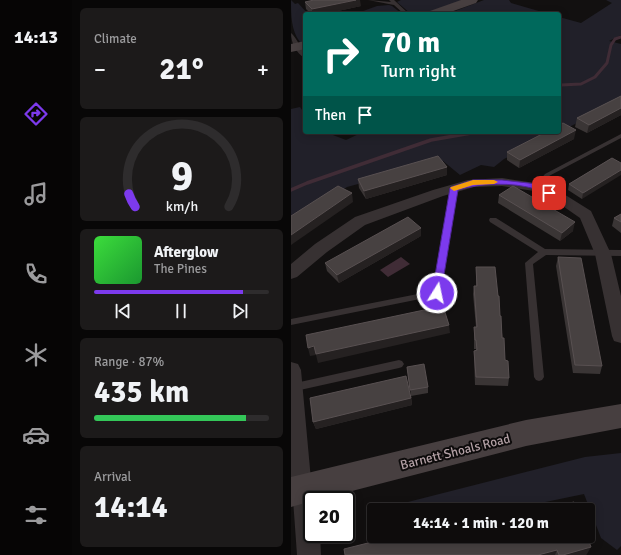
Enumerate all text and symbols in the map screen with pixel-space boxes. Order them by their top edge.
text: 14:13 [14,26,58,48]
text: 70 m [381,26,440,60]
icon: right [315,28,367,80]
text: Climate [94,31,137,47]
text: 21° [159,51,204,88]
text: − [94,56,106,83]
text: + [257,56,269,83]
text: Turn right [381,60,456,82]
icon: directions [22,100,50,128]
icon: arrive [354,104,376,126]
text: Then [315,106,346,124]
text: 9 [170,151,193,202]
pin [532,176,566,210]
icon: music [22,180,50,208]
icon: arrive [538,182,560,204]
text: km/h [165,197,198,214]
text: Afterglow [154,243,218,261]
icon: phone [22,260,50,288]
text: The Pines [154,261,207,277]
position arrow [416,272,458,314]
icon: previous [112,300,134,322]
icon: pause [170,300,192,322]
icon: next [229,300,251,322]
icon: climate [22,341,50,369]
text: Range · 87% [94,354,164,370]
text: 435 km [94,374,189,411]
icon: car [22,421,50,449]
street label: Barnett Shoals Road [399,431,512,473]
text: Arrival [94,469,131,485]
text: 14:14 [94,489,168,526]
speed limit sign: 20 [303,491,355,543]
icon: filters [22,501,50,529]
text: 14:14 · 1 min · 120 m [413,514,549,532]

